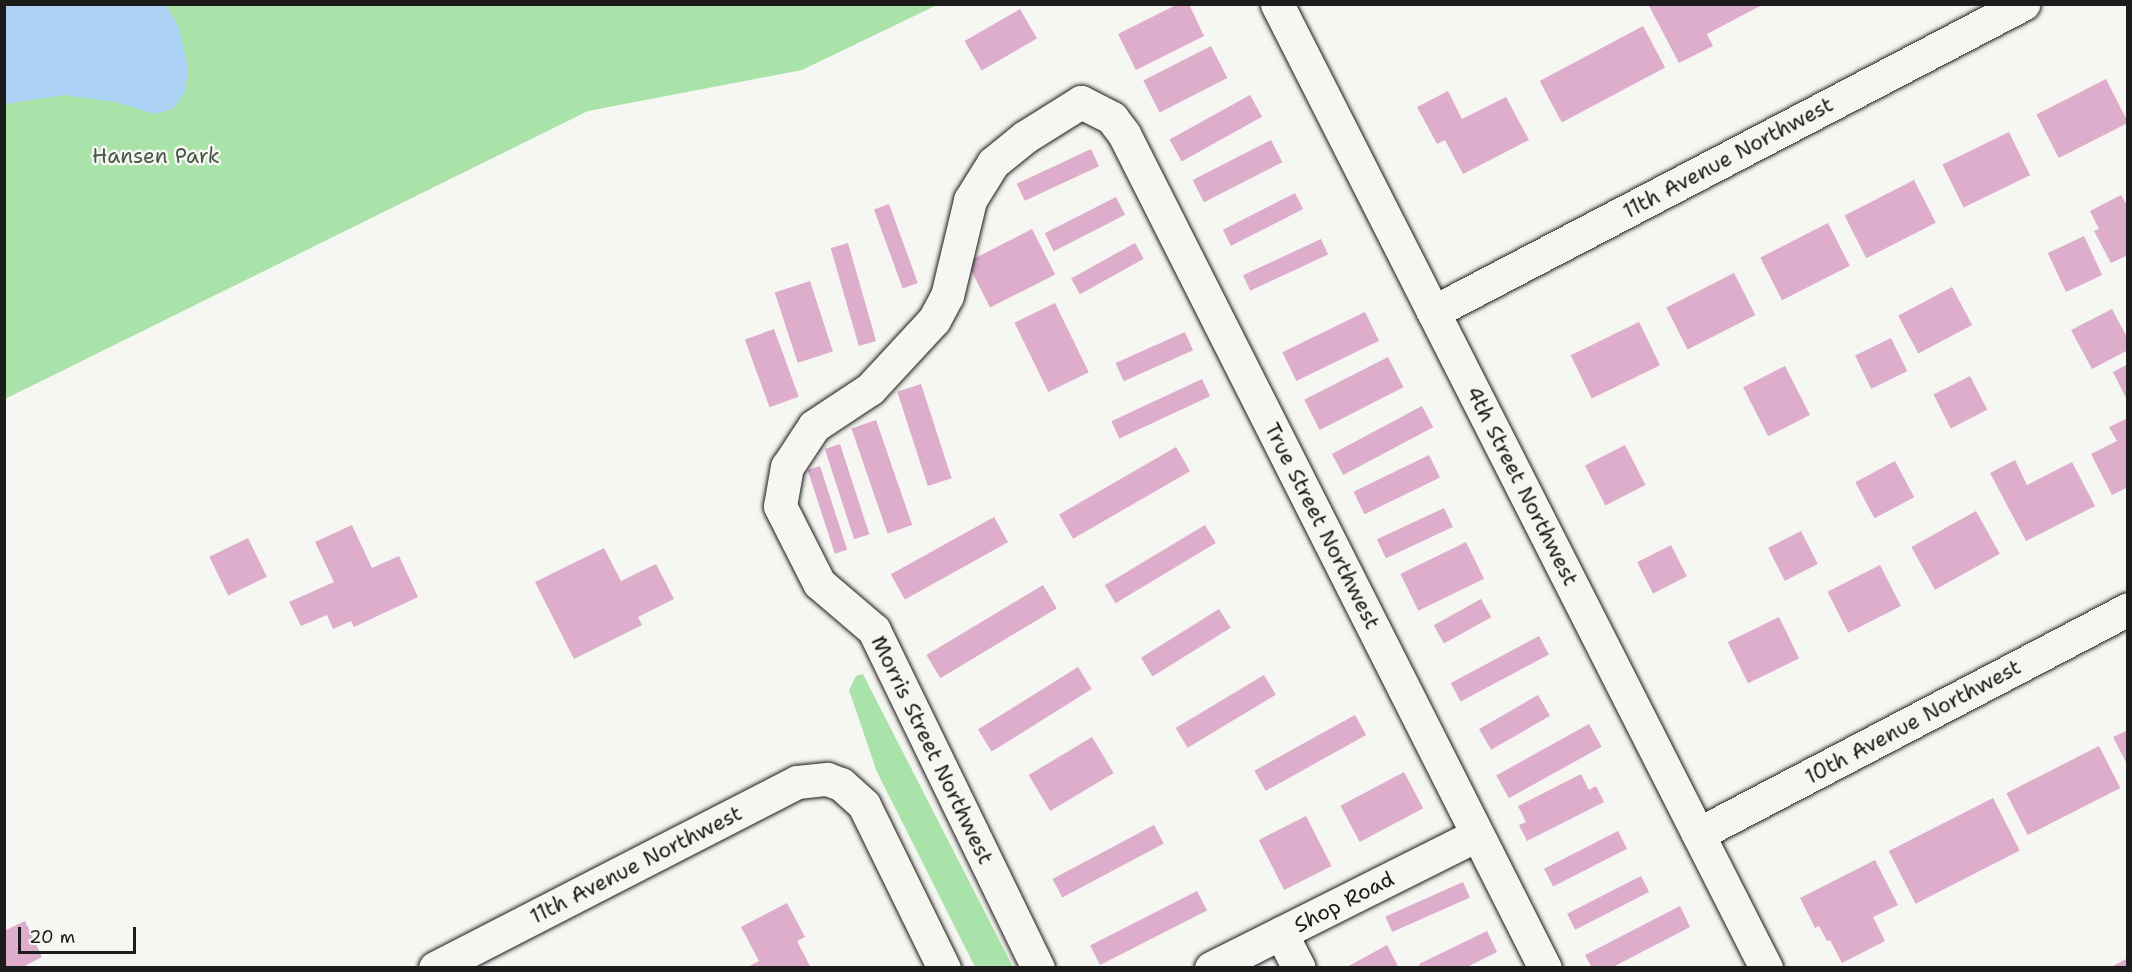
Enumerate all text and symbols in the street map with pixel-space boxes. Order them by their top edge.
street label: 11th Avenue Northwest [1619,92,1837,224]
park label: Hansen Park [92,143,220,169]
street label: 4th Street Northwest [1461,382,1583,590]
street label: True Street Northwest [1259,419,1385,633]
street label: Morris Street Northwest [866,632,998,868]
street label: 10th Avenue Northwest [1801,654,2025,790]
street label: 11th Avenue Northwest [526,801,746,929]
street label: Shop Road [1290,866,1398,938]
scale bar [21,915,140,953]
text: 20 m [29,925,75,949]

